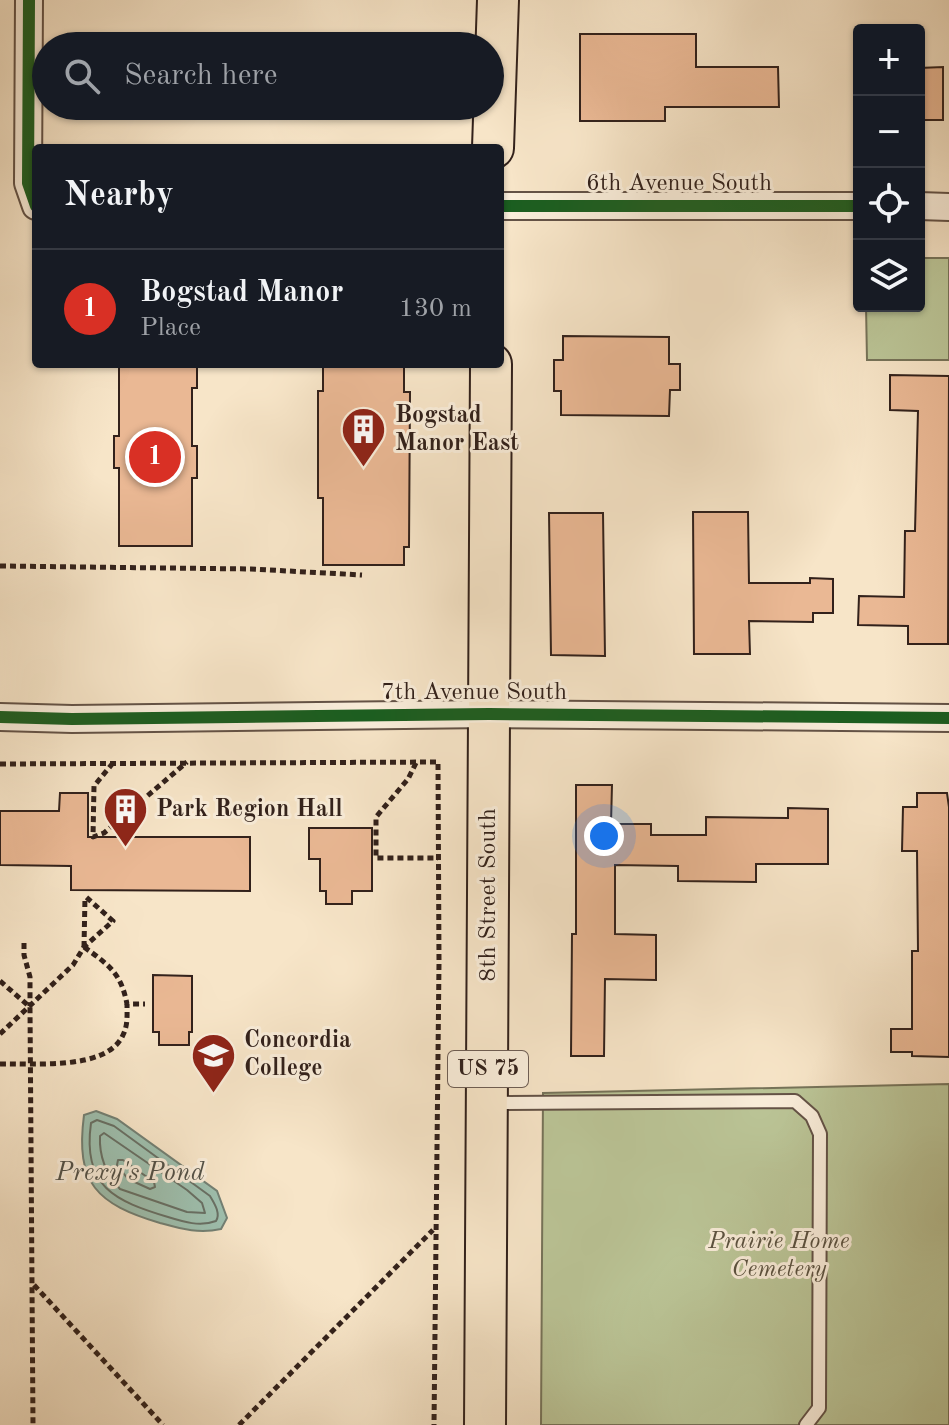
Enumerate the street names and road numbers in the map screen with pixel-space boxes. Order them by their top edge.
street label: 6th Avenue South [586,172,772,196]
street label: 7th Avenue South [381,681,567,705]
street label: 8th Street South [477,808,501,982]
road number: US 75 [448,1051,528,1087]

